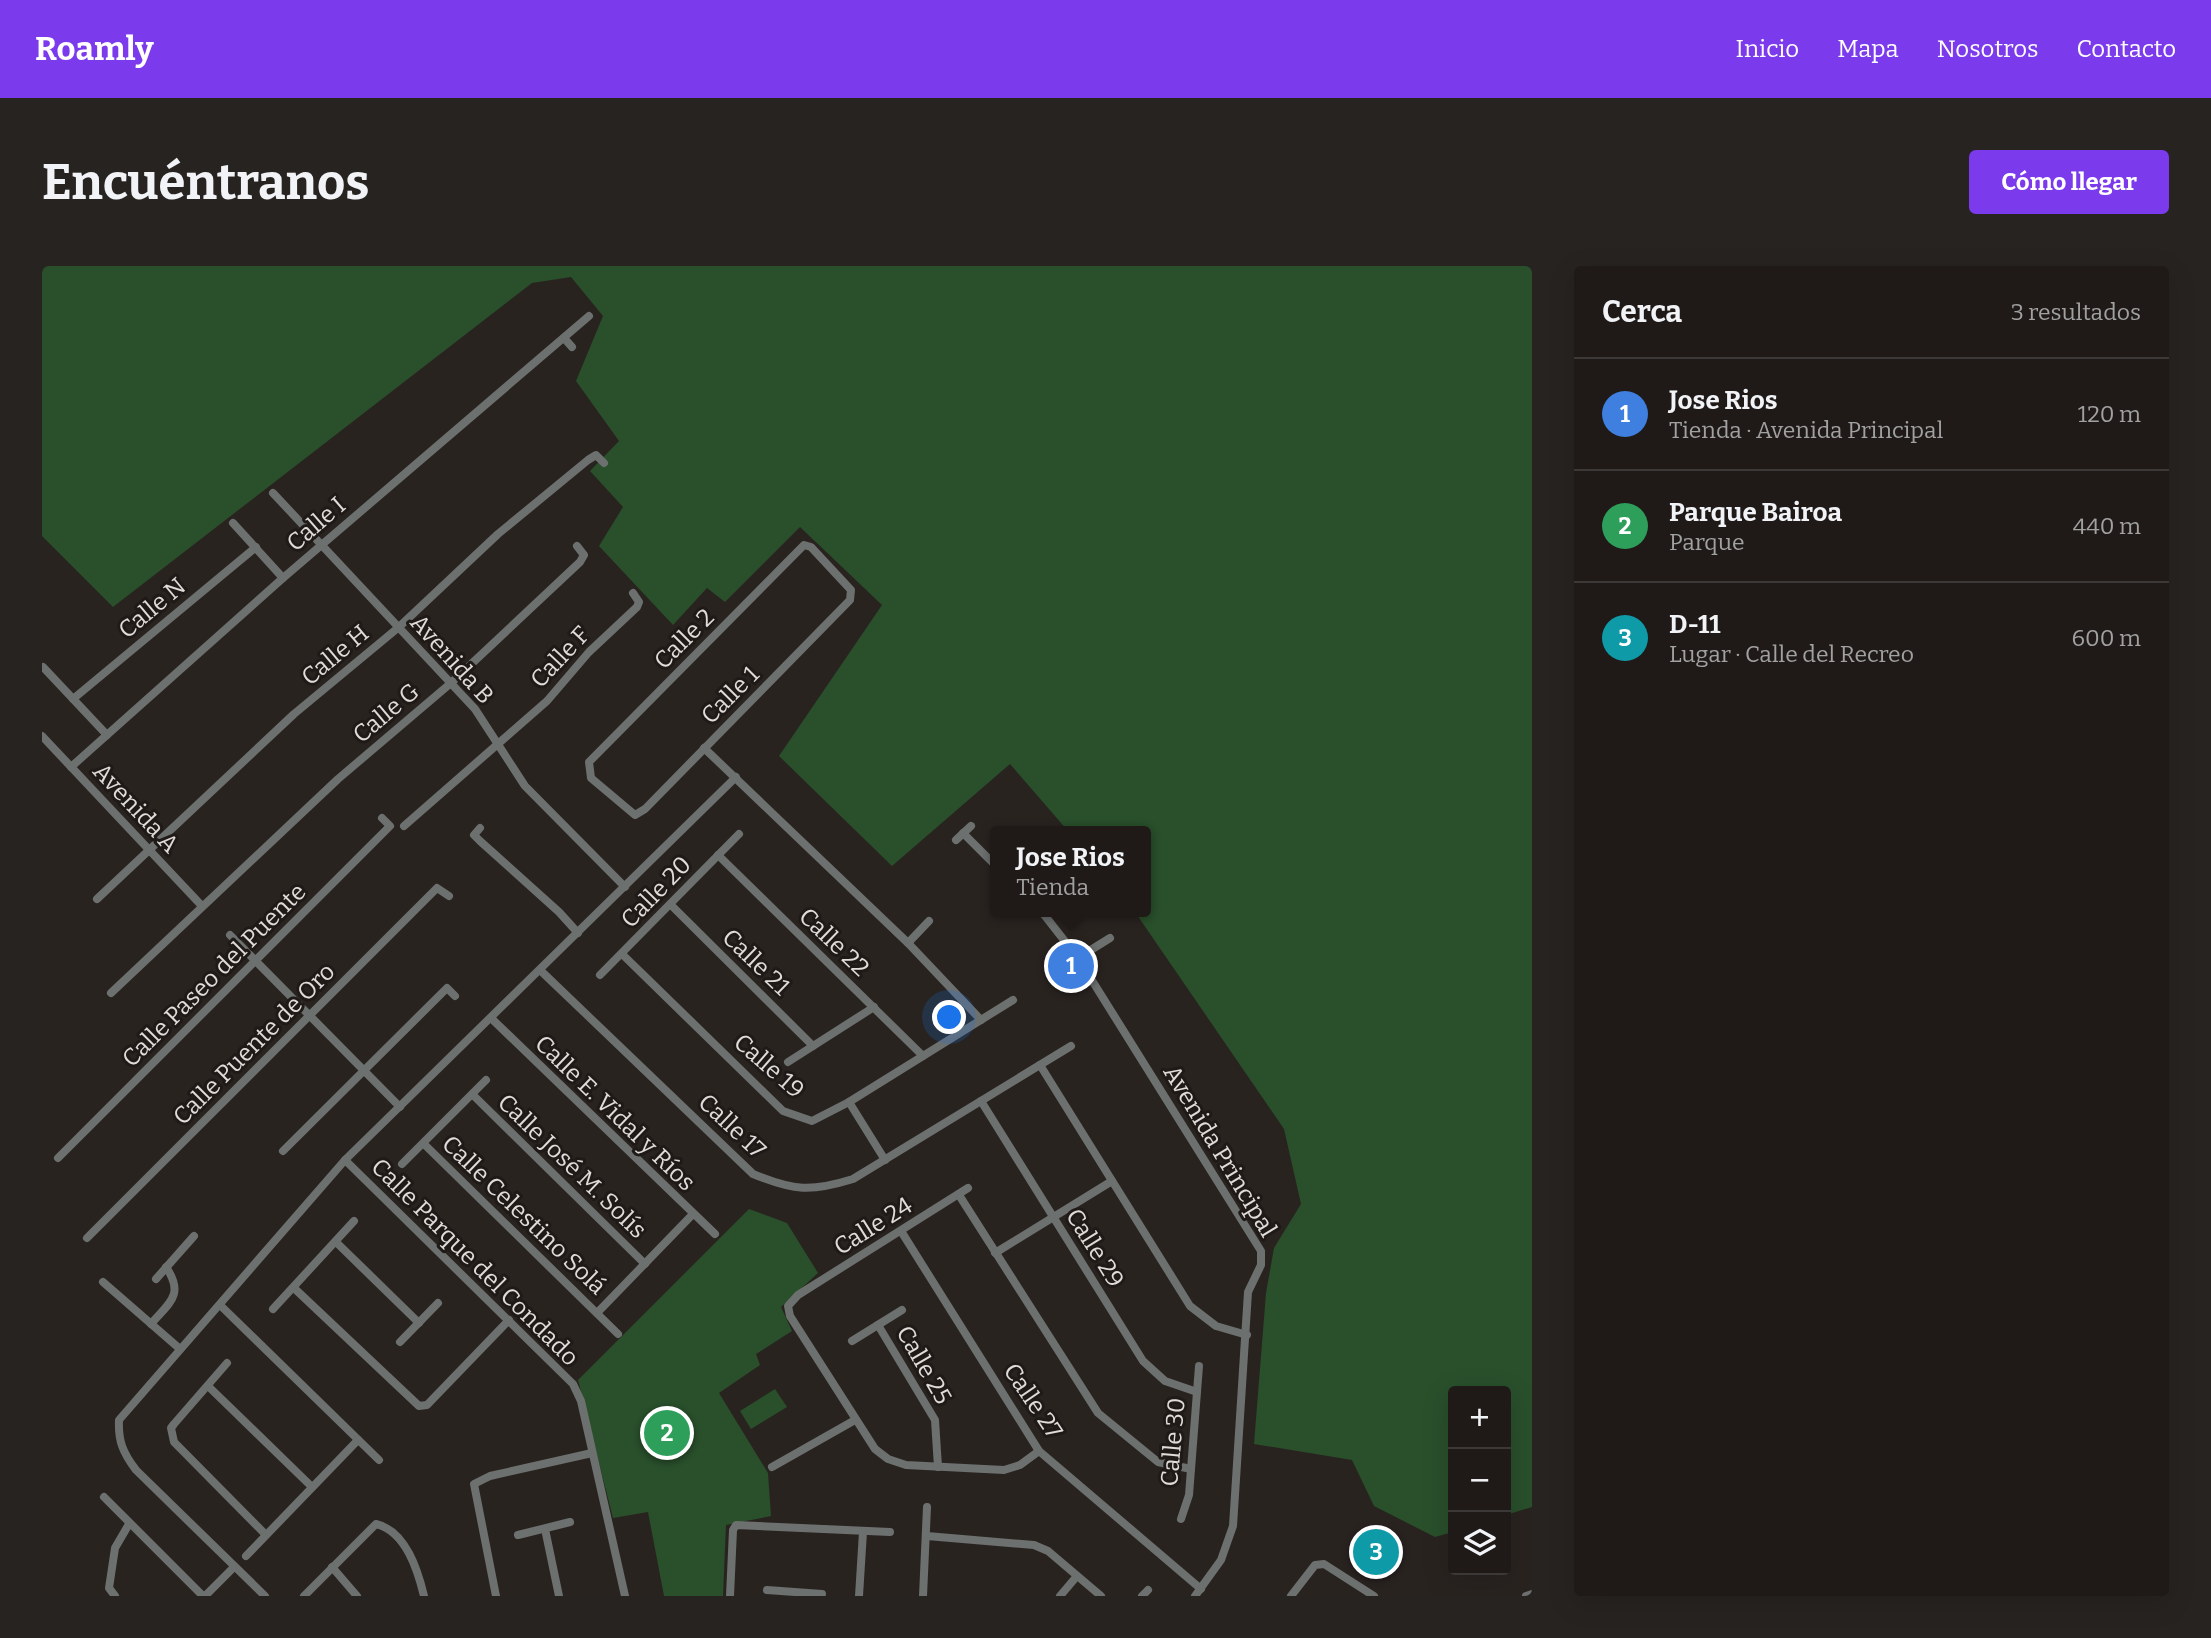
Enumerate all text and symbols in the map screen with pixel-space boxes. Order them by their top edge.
text: Roamly [35,29,154,69]
text: Inicio [1735,35,1799,63]
text: Mapa [1837,35,1899,63]
text: Nosotros [1937,35,2038,63]
text: Contacto [2076,35,2176,63]
button: Cómo llegar [1969,150,2169,214]
text: Encuéntranos [42,153,369,212]
text: Cerca [1602,294,1682,330]
text: 3 resultados [2011,298,2141,326]
text: Jose Rios [1669,385,1778,416]
text: 1 [1620,400,1630,428]
text: 120 m [2078,400,2141,428]
text: Tienda · Avenida Principal [1669,416,1943,444]
street label: Calle I [281,491,351,557]
text: Parque Bairoa [1669,497,1842,528]
text: 2 [1619,512,1631,540]
text: 440 m [2073,512,2141,540]
text: Parque [1669,528,1744,556]
street label: Calle N [113,572,191,644]
street label: Calle 2 [648,603,720,675]
street label: Avenida B [405,608,499,710]
text: D-11 [1669,609,1720,640]
street label: Calle H [296,619,374,691]
street label: Calle F [525,621,595,693]
text: 3 [1618,624,1632,652]
text: 600 m [2071,624,2141,652]
text: Lugar · Calle del Recreo [1669,640,1914,668]
street label: Calle 1 [695,660,765,730]
street label: Calle G [347,677,425,749]
street label: Avenida A [87,757,185,859]
popup [990,826,1151,917]
text: Jose Rios [1016,842,1125,873]
street label: Calle 20 [615,851,697,933]
text: Tienda [1016,873,1089,901]
street label: Calle Paseo del Puente [117,878,311,1072]
street label: Calle 22 [793,902,875,982]
street label: Calle 21 [717,923,796,1001]
pin: 1 [1048,940,1094,992]
street label: Calle Puente de Oro [167,957,341,1131]
your location [932,1000,966,1034]
street label: Calle 19 [728,1028,810,1104]
street label: Calle E. Vidal y Ríos [529,1029,701,1197]
street label: Avenida Principal [1158,1060,1282,1242]
street label: Calle José M. Solís [492,1088,652,1244]
street label: Calle 17 [693,1088,771,1164]
street label: Calle Celestino Solá [436,1130,612,1300]
street label: Calle Parque del Condado [366,1153,584,1371]
street label: Calle 24 [829,1191,917,1261]
street label: Calle 29 [1060,1204,1130,1292]
street label: Calle 25 [890,1321,958,1409]
street label: Calle 27 [998,1358,1068,1444]
map controls [1448,1386,1511,1575]
button: + [1448,1386,1511,1449]
street label: Calle 30 [1155,1396,1191,1488]
pin: 2 [644,1407,690,1459]
button: − [1448,1449,1511,1512]
button: layers [1448,1512,1511,1575]
pin: 3 [1353,1526,1399,1578]

